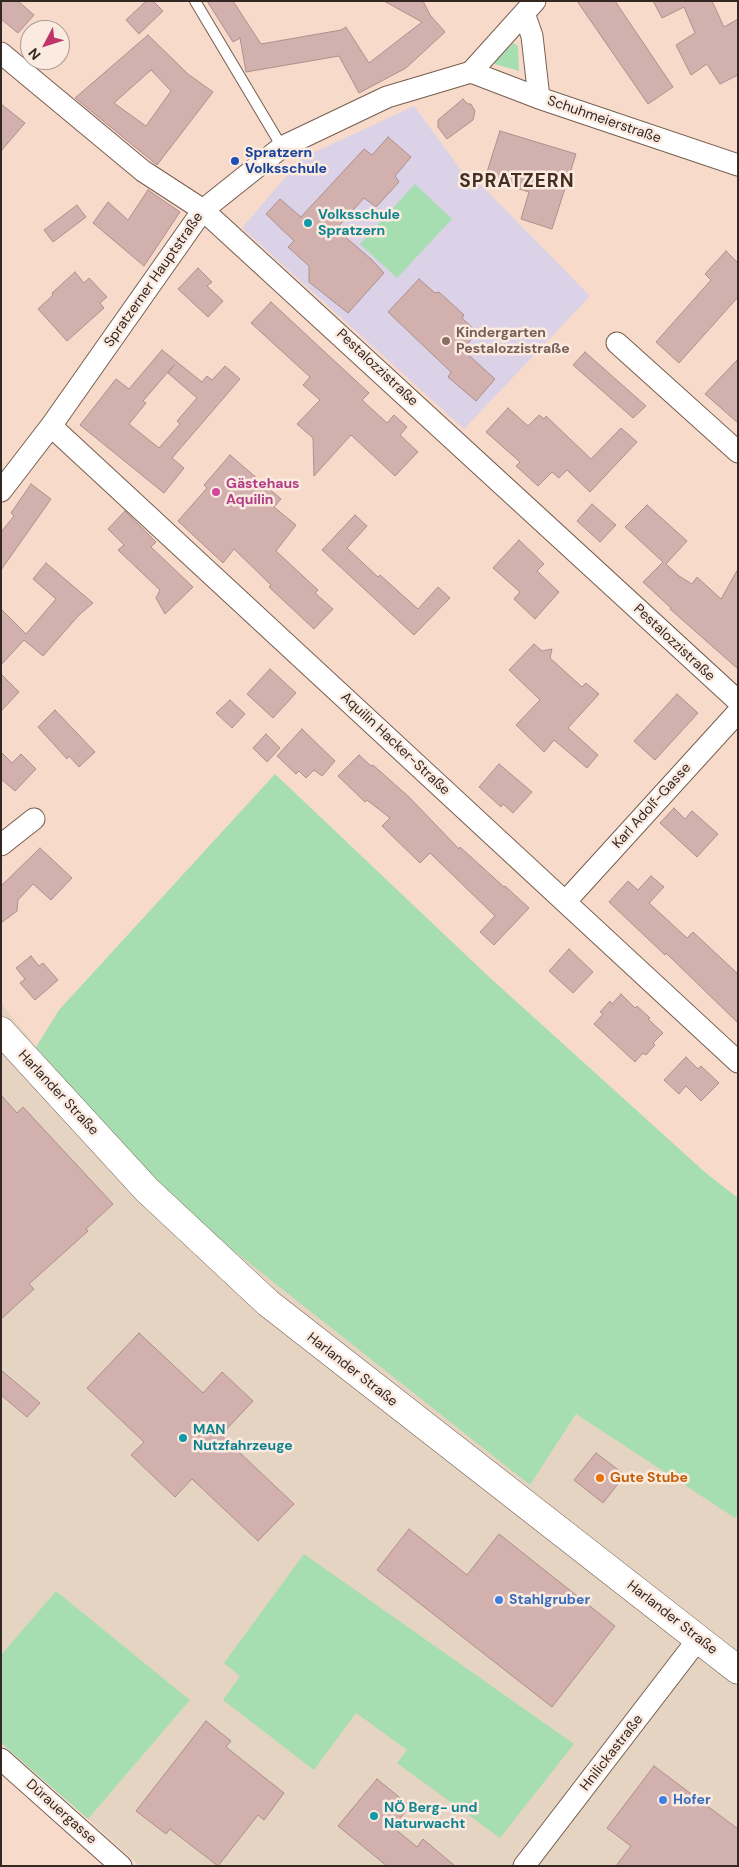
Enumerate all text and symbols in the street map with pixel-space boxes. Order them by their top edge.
north arrow [20,20,70,70]
text: N [24,44,44,64]
street label: Schuhmeierstraße [545,93,663,147]
place label: Spratzern Volksschule [245,145,327,178]
marker: Spratzern Volksschule [229,155,241,167]
district label: SPRATZERN [458,171,576,193]
place label: Volksschule Spratzern [318,207,400,240]
street label: Spratzerner Hauptstraße [101,209,207,351]
marker: Volksschule Spratzern [302,217,314,229]
place label: Kindergarten Pestalozzistraße [456,325,570,358]
street label: Pestalozzistraße [333,326,421,410]
marker: Kindergarten Pestalozzistraße [440,335,452,347]
place label: Gästehaus Aquilin [226,476,300,508]
marker: Gästehaus Aquilin [210,486,222,498]
street label: Pestalozzistraße [630,601,718,685]
street label: Aquilin Hacker-Straße [337,689,453,799]
street label: Karl Adolf-Gasse [609,760,695,852]
street label: Harlander Straße [14,1047,102,1139]
street label: Harlander Straße [303,1329,401,1411]
place label: MAN Nutzfahrzeuge [193,1422,293,1454]
marker: MAN Nutzfahrzeuge [177,1432,189,1444]
place label: Gute Stube [610,1470,688,1486]
marker: Gute Stube [594,1472,606,1484]
street label: Harlander Straße [623,1577,721,1659]
place label: Stahlgruber [509,1592,590,1608]
marker: Stahlgruber [493,1594,505,1606]
street label: Hnilickastraße [577,1712,647,1794]
street label: Dürauergasse [22,1776,100,1848]
place label: Hofer [673,1792,711,1808]
marker: Hofer [657,1794,669,1806]
place label: NÖ Berg- und Naturwacht [384,1800,478,1832]
marker: NÖ Berg- und Naturwacht [368,1810,380,1822]

